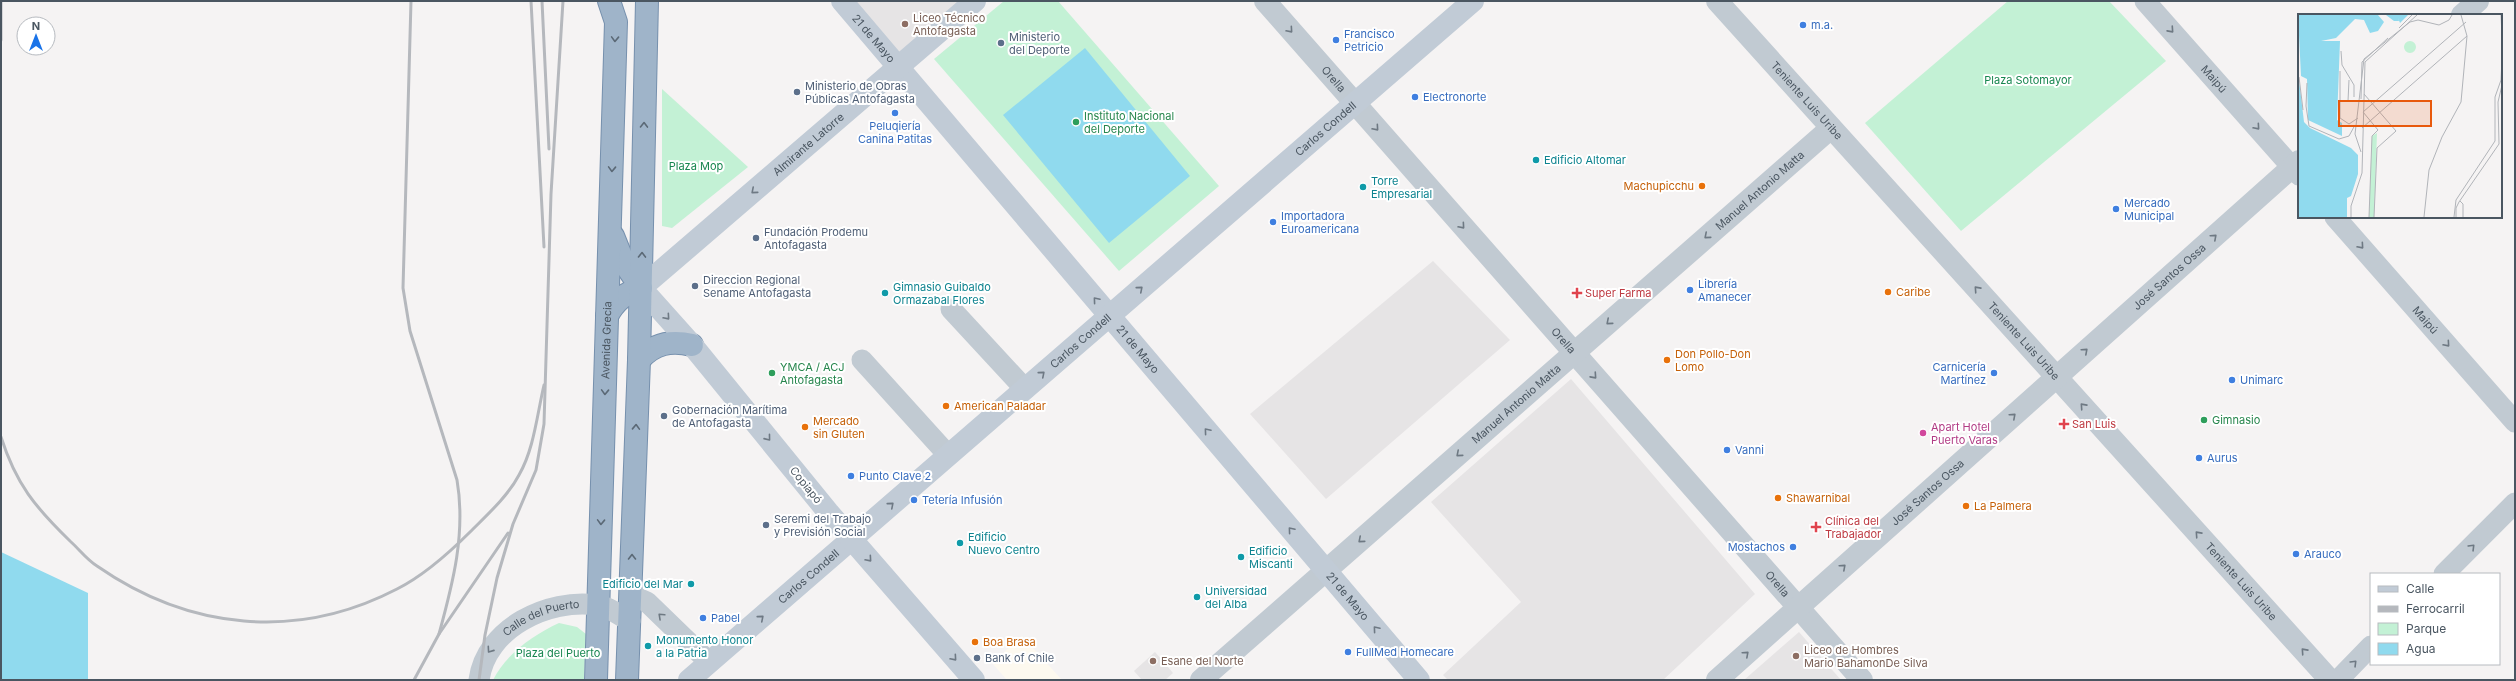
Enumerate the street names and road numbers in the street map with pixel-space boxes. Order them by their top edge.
street label: 21 de Mayo [849,11,898,66]
street label: Teniente Luis Uribe [1768,58,1846,142]
street label: Maipú [2198,62,2230,96]
street label: Orella [1318,63,1349,95]
street label: Carlos Condell [1292,98,1359,159]
street label: Almirante Latorre [770,110,847,179]
street label: Manuel Antonio Matta [1712,148,1807,233]
street label: José Santos Ossa [2130,240,2209,313]
street label: Teniente Luis Uribe [1985,299,2063,383]
street label: Avenida Grecia [598,301,615,379]
street label: Maipú [2410,303,2441,337]
street label: Carlos Condell [1047,311,1114,371]
street label: 21 de Mayo [1113,322,1163,377]
street label: Orella [1548,324,1579,356]
street label: Manuel Antonio Matta [1469,361,1564,447]
street label: José Santos Ossa [1888,456,1967,529]
street label: Copiapó [787,464,825,507]
street label: Teniente Luis Uribe [2202,539,2280,623]
street label: Carlos Condell [775,546,842,607]
street label: Orella [1762,568,1793,600]
street label: 21 de Mayo [1323,569,1372,623]
street label: Calle del Puerto [500,597,580,639]

